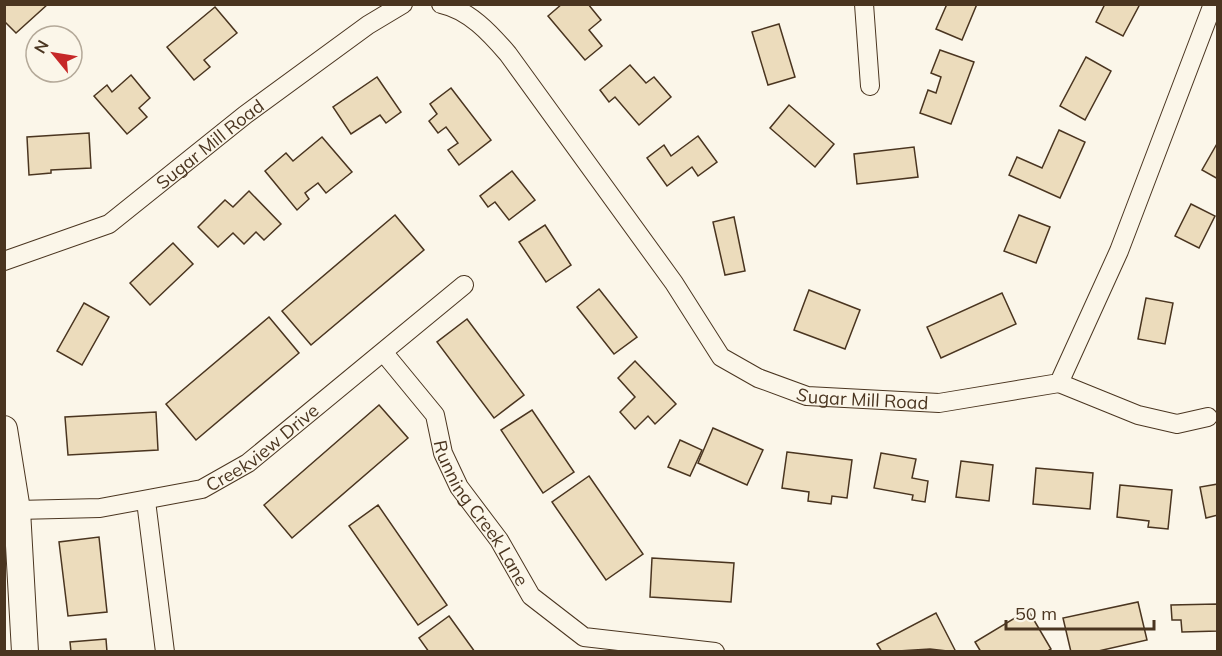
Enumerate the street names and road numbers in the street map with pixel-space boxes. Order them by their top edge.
street label: Sugar Mill Road [151,94,268,194]
street label: Sugar Mill Road [793,382,929,414]
street label: Creekview Drive [201,398,323,496]
street label: Running Creek Lane [429,438,534,590]

